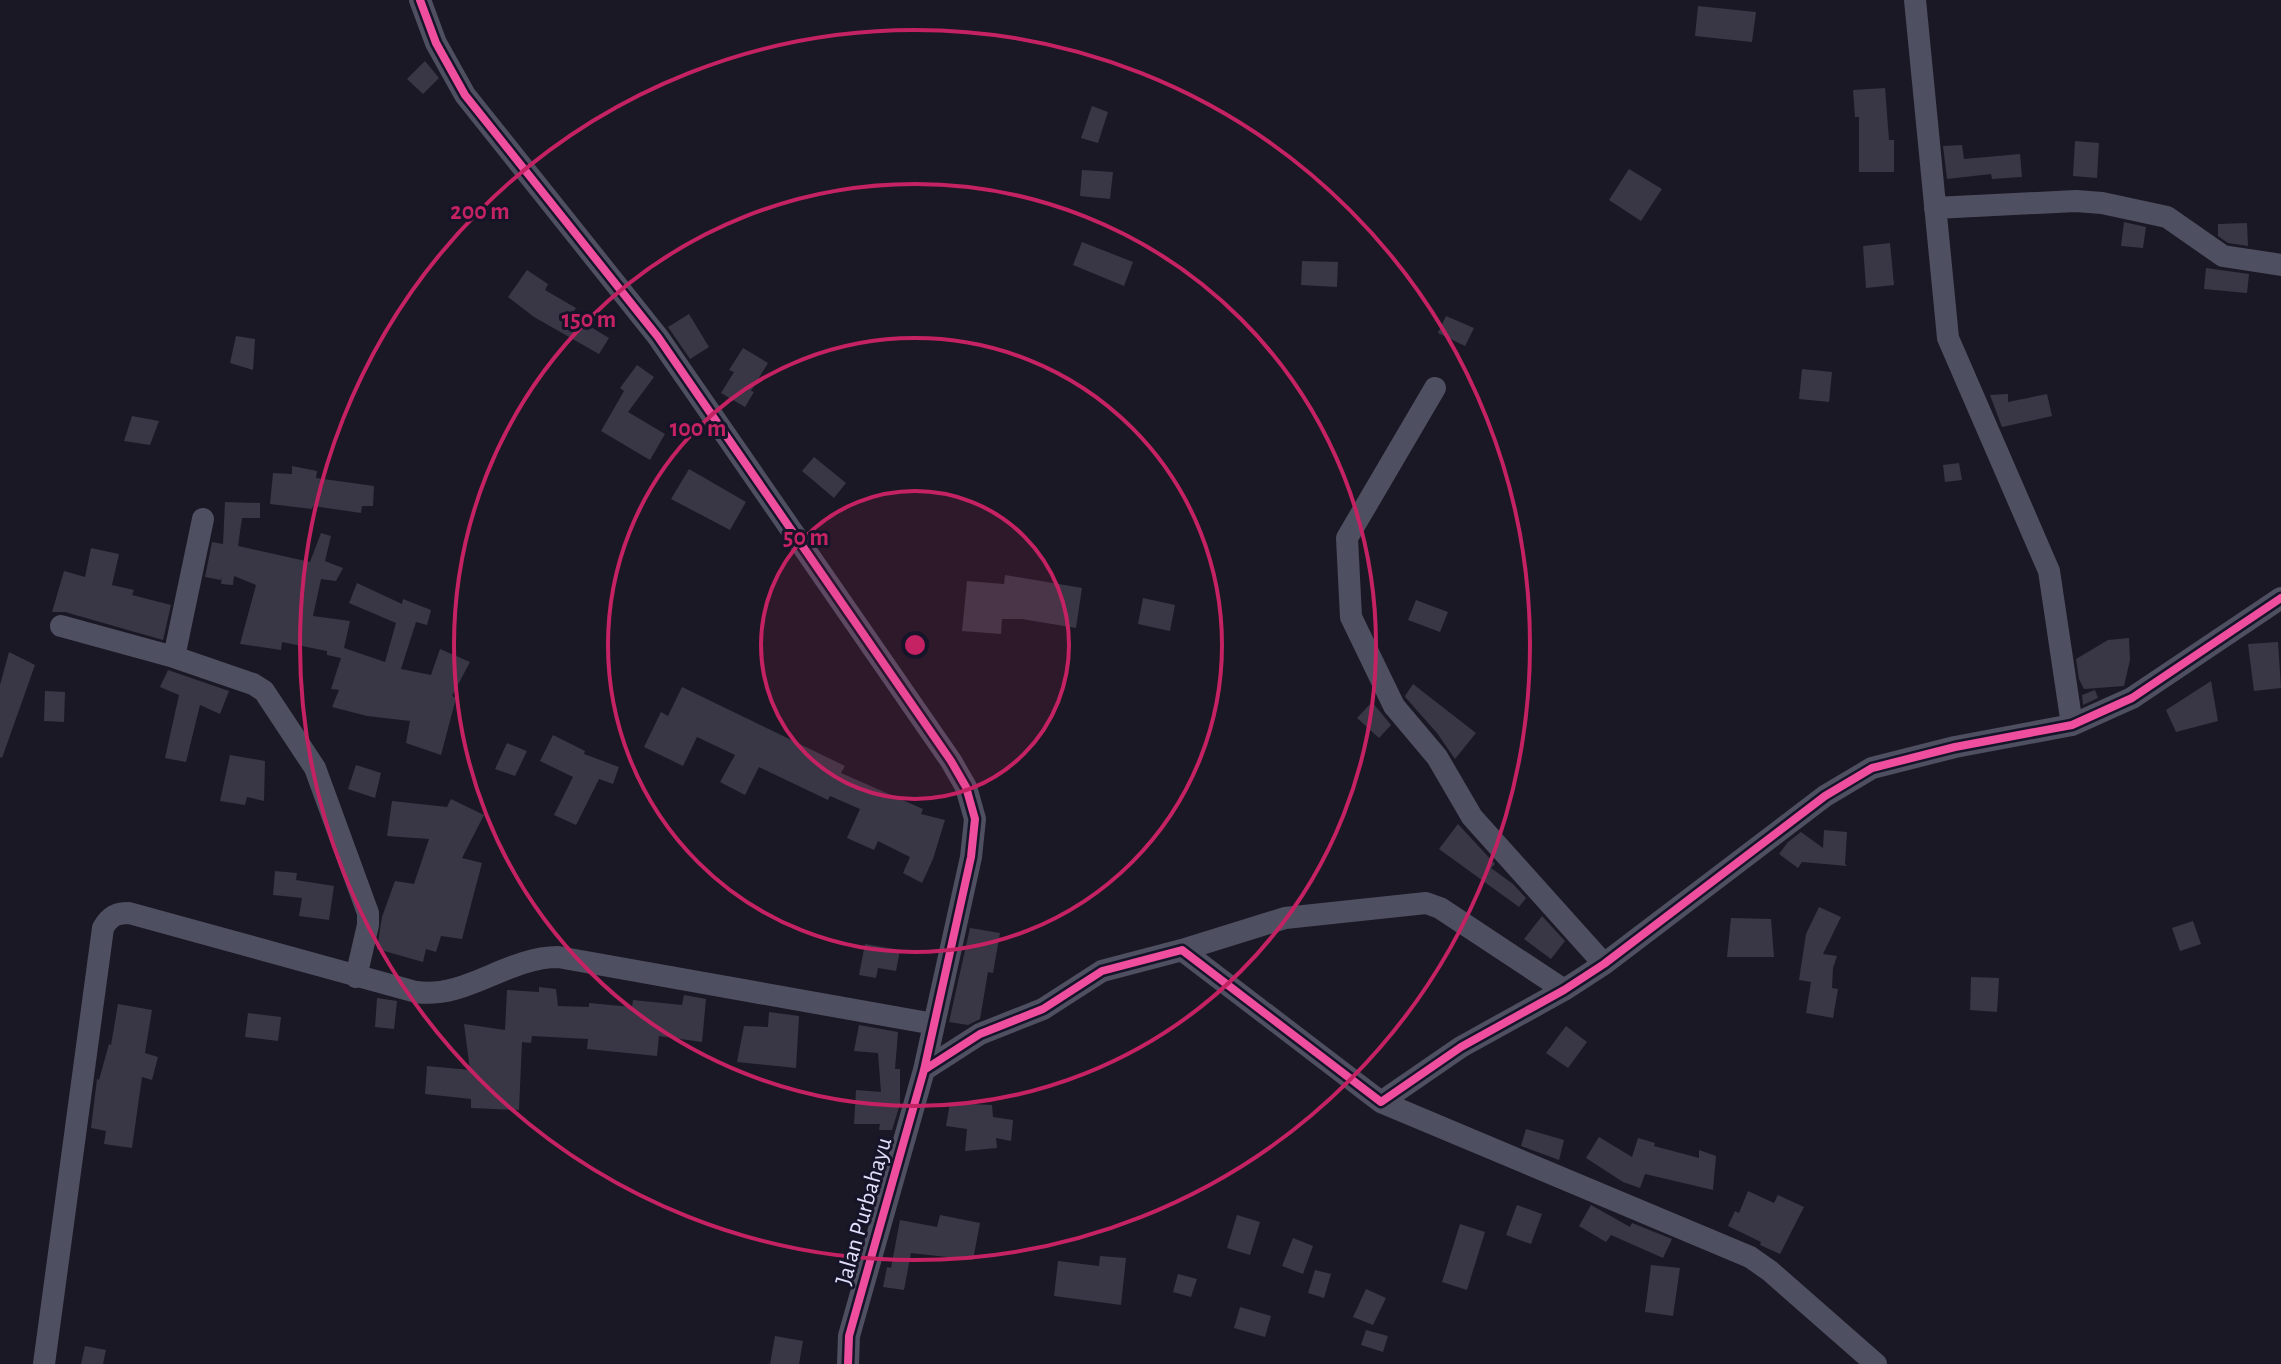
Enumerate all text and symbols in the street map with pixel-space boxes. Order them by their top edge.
text: 200 m [450,200,510,224]
text: 150 m [562,308,616,332]
text: 100 m [670,417,726,441]
text: 50 m [783,526,829,550]
centre of rings [901,631,929,659]
street label: Jalan Purbahayu [831,1135,896,1288]

